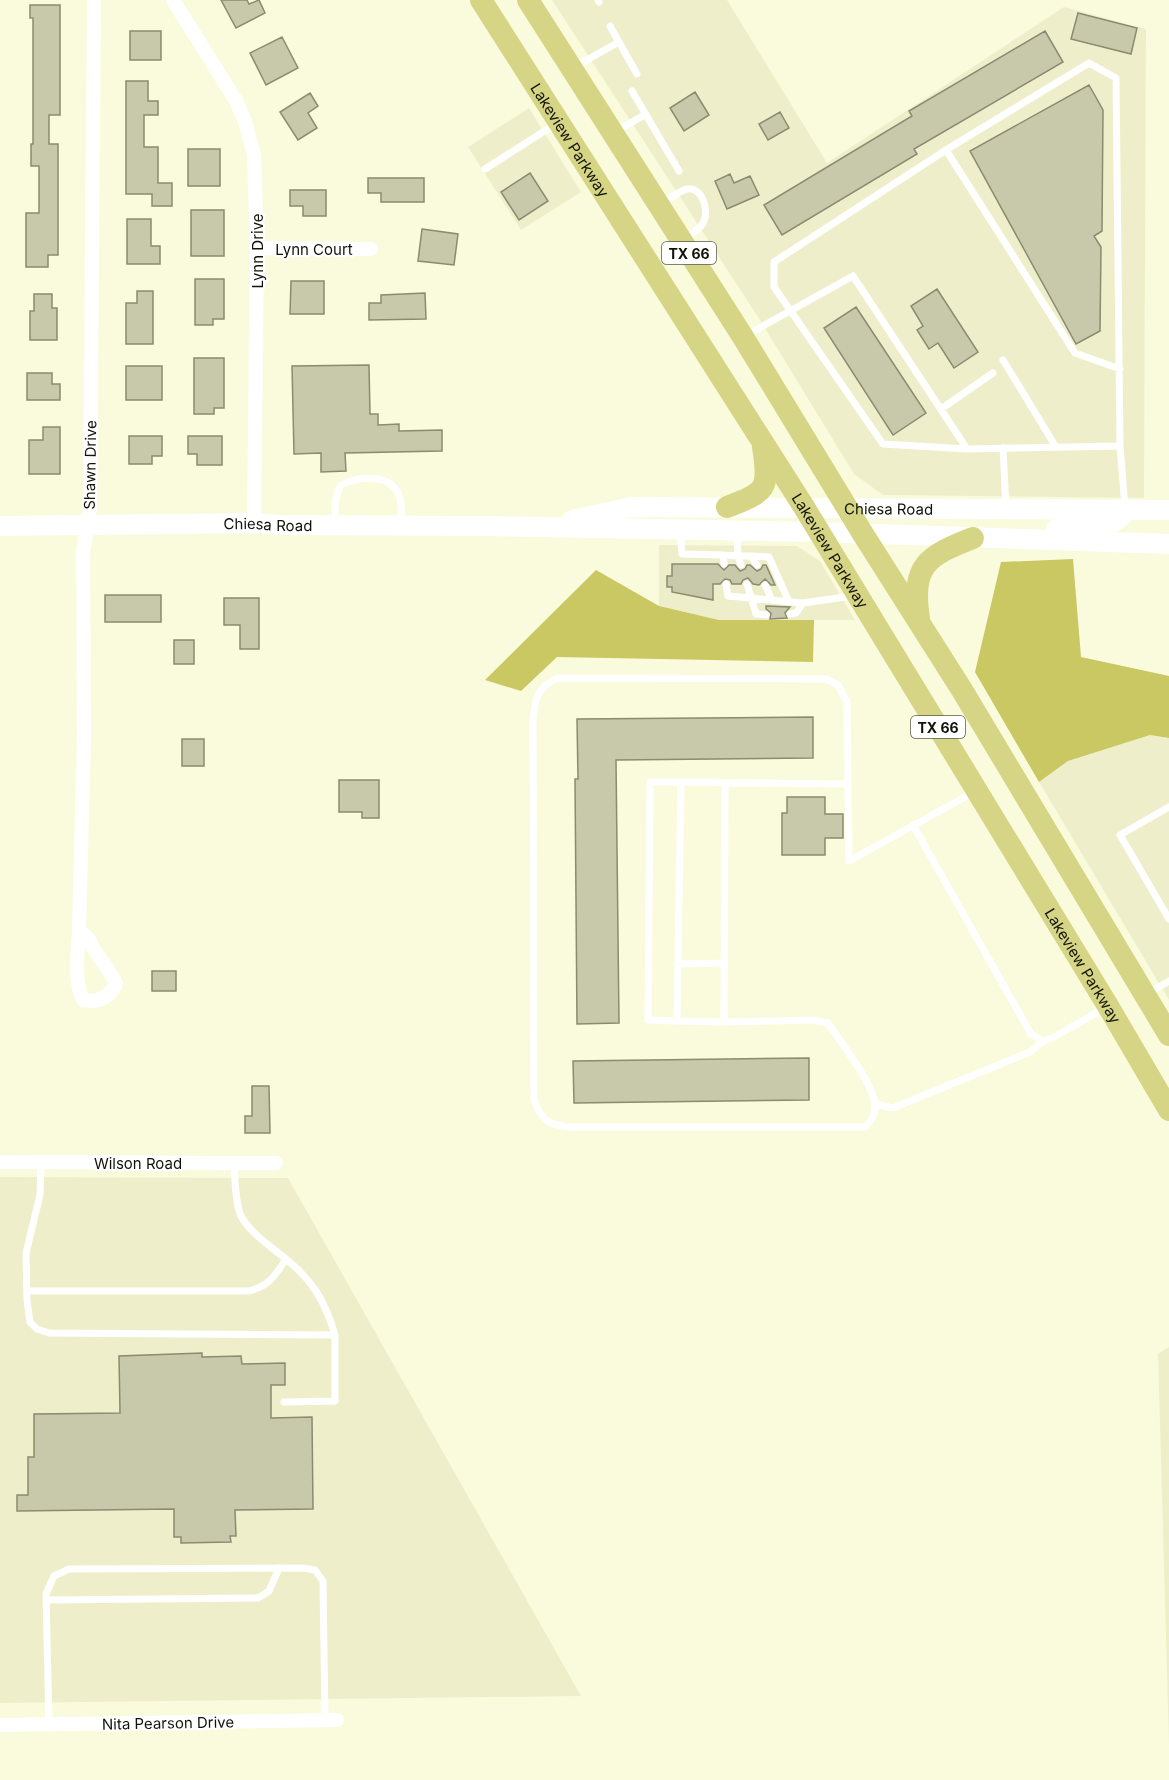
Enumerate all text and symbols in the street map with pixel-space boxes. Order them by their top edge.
street label: Lakeview Parkway [527,79,614,201]
street label: Lynn Drive [248,213,267,289]
street label: Lynn Court [275,240,353,259]
road number: TX 66 [662,242,716,264]
street label: Shawn Drive [80,420,100,510]
street label: Lakeview Parkway [788,489,873,612]
street label: Chiesa Road [844,499,933,518]
street label: Chiesa Road [223,513,312,535]
road number: TX 66 [911,716,965,738]
street label: Lakeview Parkway [1041,904,1126,1027]
street label: Wilson Road [94,1154,182,1173]
street label: Nita Pearson Drive [102,1712,234,1734]

